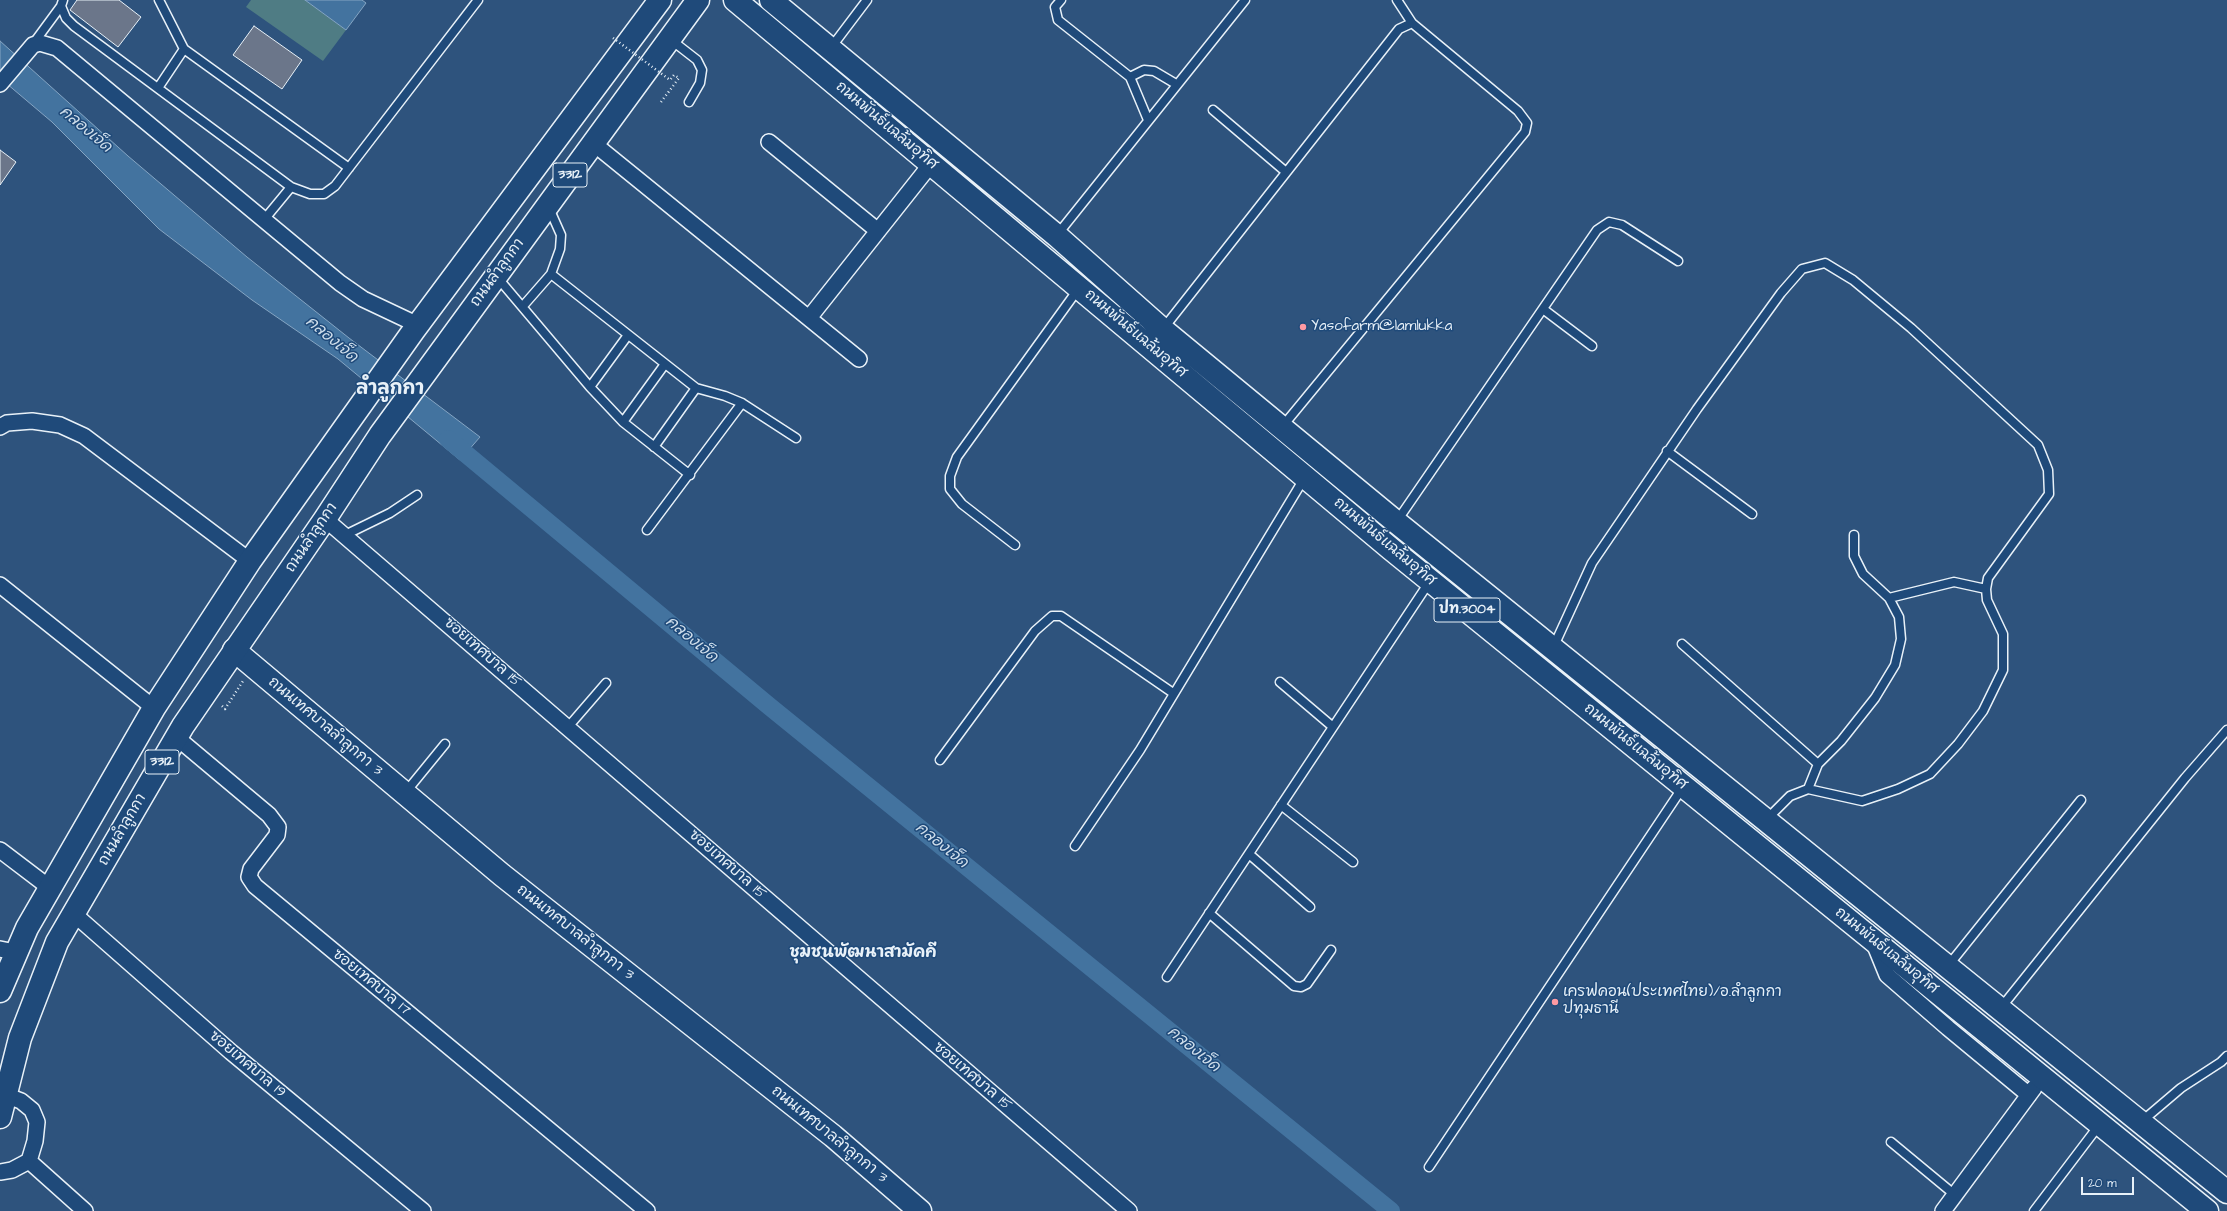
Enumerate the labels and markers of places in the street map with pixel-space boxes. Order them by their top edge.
place label: Yasofarm@lamlukka [1311,318,1452,336]
marker: Yasofarm@lamlukka [1298,322,1308,332]
place label: เครฟคอน(ประเทศไทย)/อ.ลำลูกกา ปทุมธานี [1563,984,1782,1019]
marker: เครฟคอน(ประเทศไทย)/อ.ลำลูกกา ปทุมธานี [1550,997,1560,1007]

